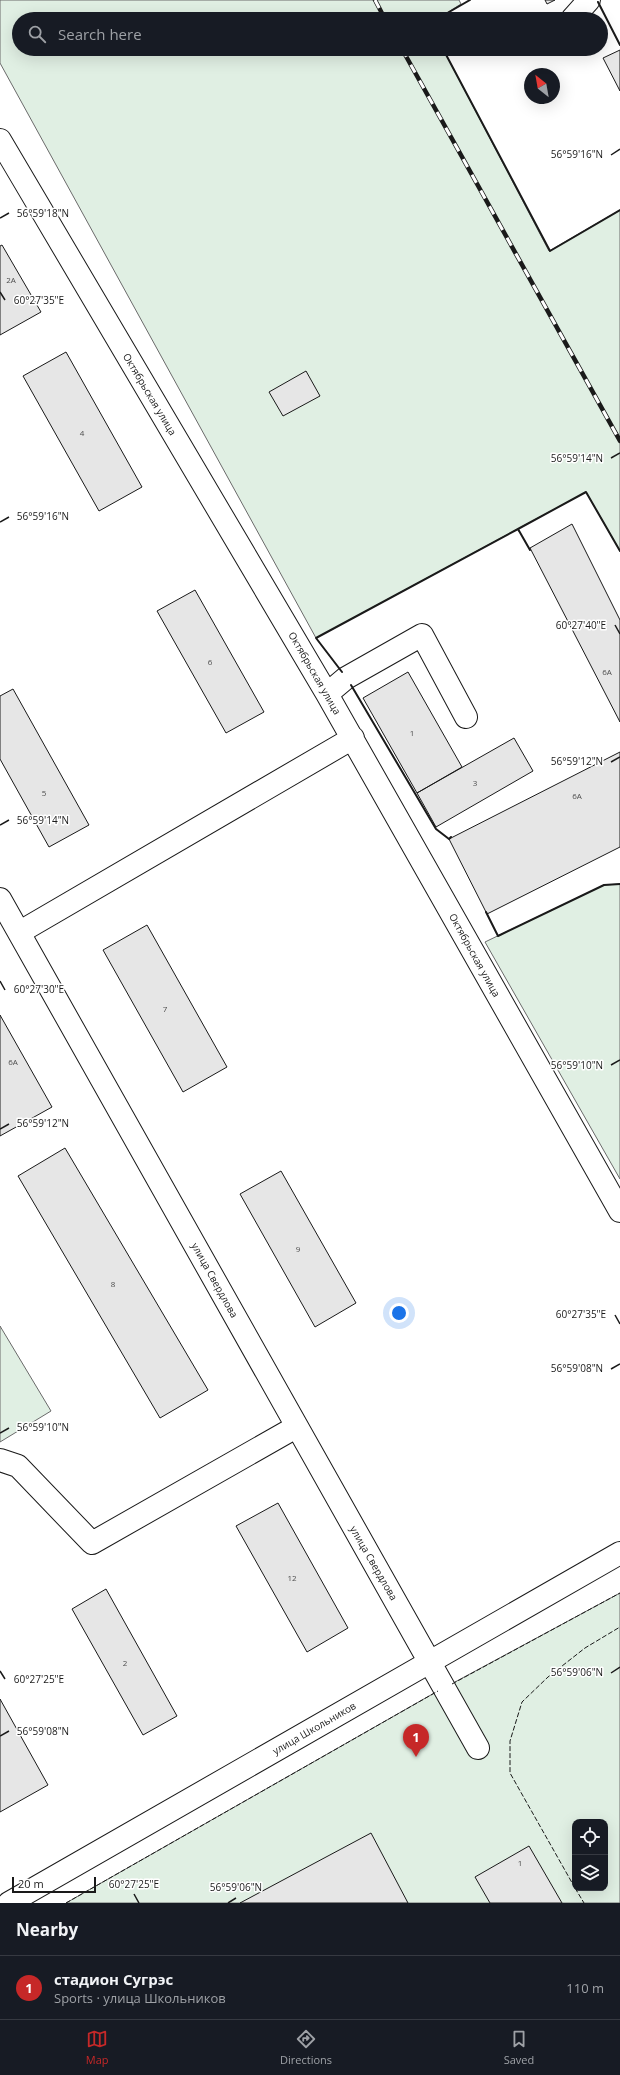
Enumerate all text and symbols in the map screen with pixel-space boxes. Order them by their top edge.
search box [12,12,608,56]
icon: search [26,23,48,45]
text: Search here [58,24,142,44]
north arrow [524,68,560,104]
text: 56°59'16"N [551,147,603,161]
text: 56°59'18"N [17,206,69,220]
house number: 2А [6,274,17,285]
text: 60°27'35"E [14,293,64,307]
street label: Октябрьская улица [120,350,180,438]
house number: 4 [80,427,85,438]
text: 56°59'14"N [551,451,603,465]
text: 56°59'16"N [17,509,69,523]
text: 60°27'40"E [556,618,606,632]
street label: Октябрьская улица [286,629,344,717]
house number: 6 [208,656,213,667]
house number: 6А [602,666,613,677]
house number: 1 [410,727,414,738]
text: 56°59'12"N [551,754,603,768]
house number: 3 [473,777,478,788]
house number: 5 [42,787,47,798]
house number: 6А [572,790,583,801]
text: 56°59'14"N [17,813,69,827]
street label: Октябрьская улица [446,911,504,999]
text: 60°27'30"E [14,982,64,996]
house number: 7 [163,1003,168,1014]
house number: 6А [8,1056,19,1067]
text: 56°59'10"N [551,1058,603,1072]
text: 56°59'12"N [17,1116,69,1130]
street label: улица Свердлова [189,1240,241,1320]
house number: 9 [296,1243,301,1254]
house number: 8 [111,1278,116,1289]
your location [389,1303,409,1323]
text: 60°27'35"E [556,1307,606,1321]
text: 56°59'08"N [551,1361,603,1375]
text: 56°59'10"N [17,1420,69,1434]
street label: улица Свердлова [347,1523,401,1603]
house number: 12 [287,1572,297,1583]
house number: 2 [123,1657,128,1668]
text: 56°59'06"N [551,1665,603,1679]
text: 60°27'25"E [14,1672,64,1686]
street label: улица Школьников [270,1698,359,1758]
text: 56°59'08"N [17,1724,69,1738]
pin: 1 [403,1724,429,1757]
map controls [572,1819,608,1891]
button: locate [572,1819,608,1855]
button: layers [572,1855,608,1891]
house number: 1 [518,1857,522,1868]
scale bar [12,1875,96,1894]
text: 20 m [18,1876,44,1891]
text: 60°27'25"E [109,1877,159,1891]
text: 56°59'06"N [210,1880,262,1894]
text: Nearby [16,1918,78,1941]
text: стадион Сугрэс [54,1969,173,1989]
text: 1 [25,1979,33,1997]
text: 110 m [566,1979,604,1997]
text: Sports · улица Школьников [54,1989,226,2007]
tab: Map [86,2028,109,2067]
tab: Directions [280,2028,332,2067]
tab: Saved [504,2028,534,2067]

